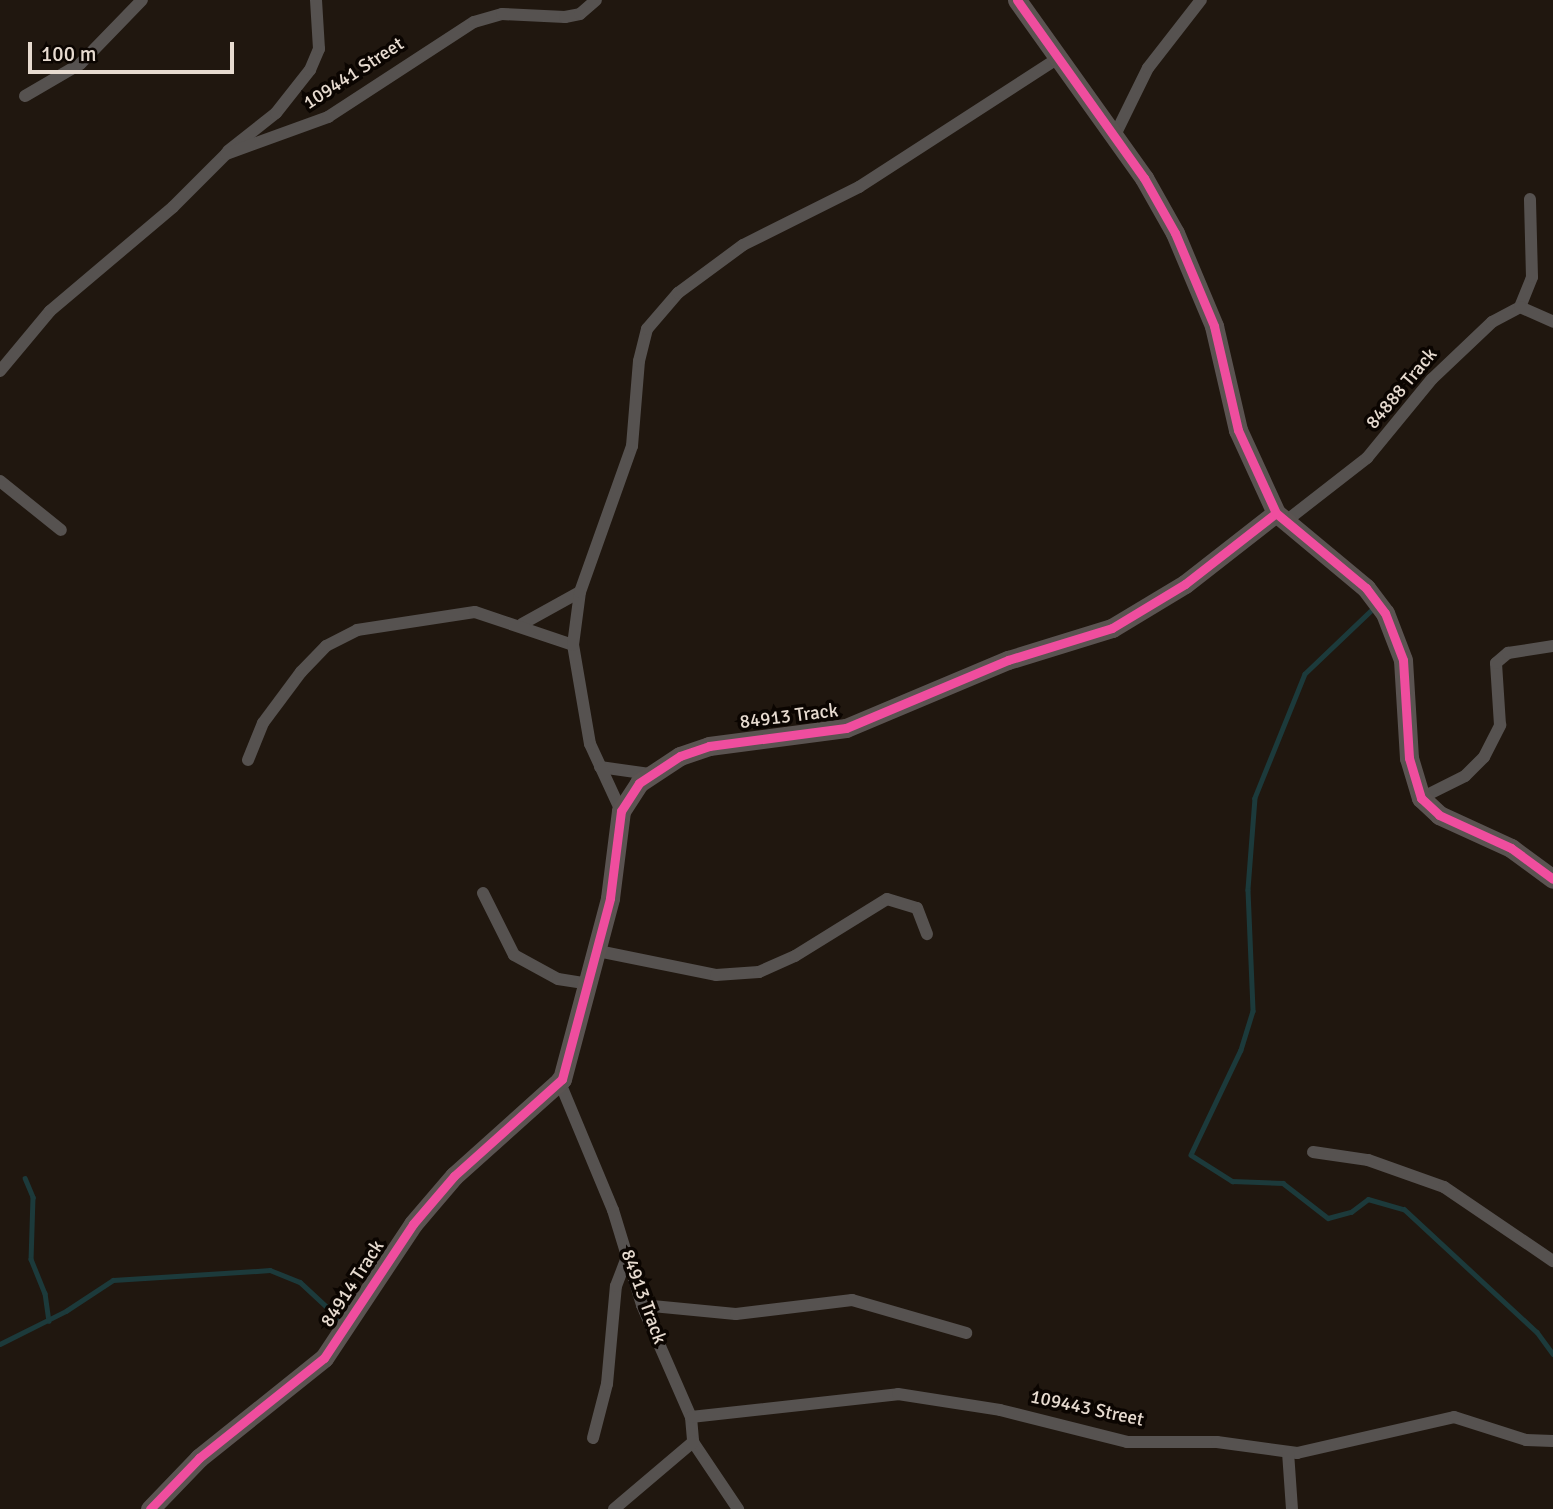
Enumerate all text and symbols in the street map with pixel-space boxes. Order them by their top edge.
scale bar [32,28,238,72]
street label: 109441 Street [299,33,409,115]
text: 100 m [41,41,96,67]
street label: 84888 Track [1362,344,1442,434]
street label: 84913 Track [739,700,839,734]
street label: 84914 Track [317,1236,389,1332]
street label: 84913 Track [615,1247,671,1347]
street label: 109443 Street [1028,1386,1146,1432]

